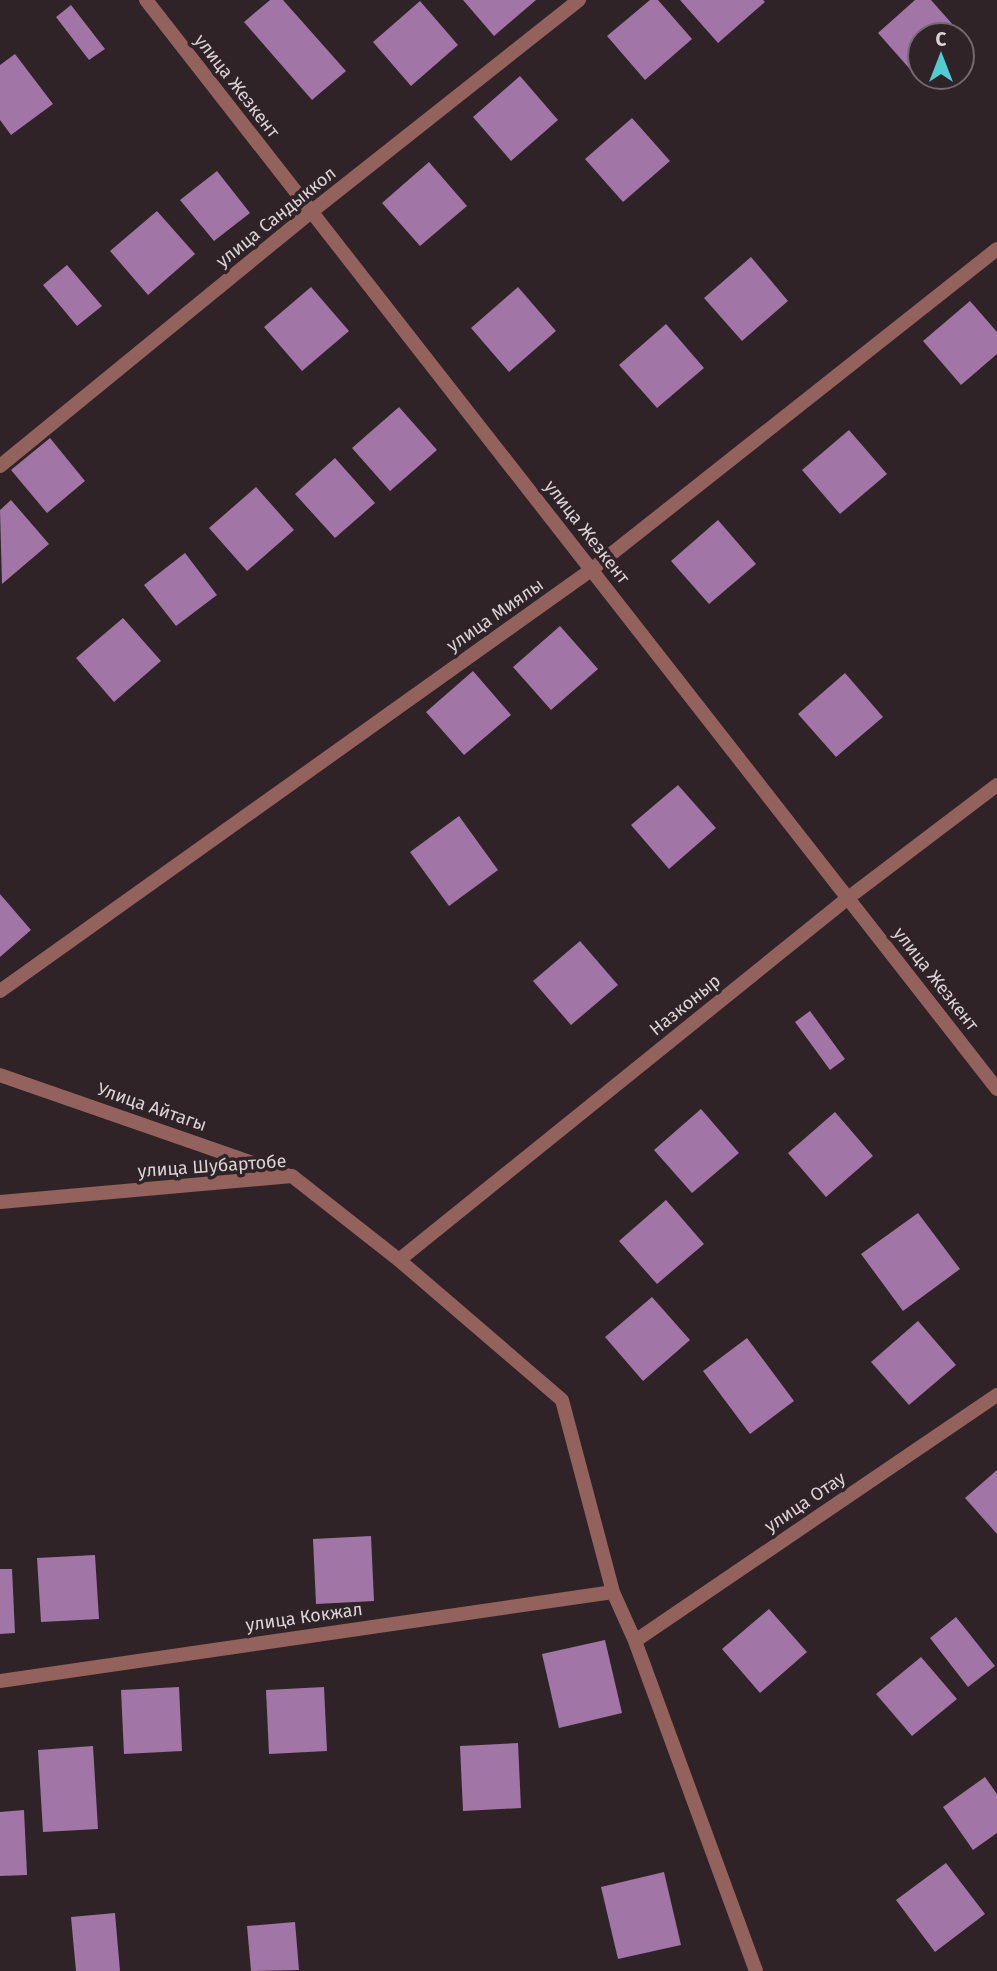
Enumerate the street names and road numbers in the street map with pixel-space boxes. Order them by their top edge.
street label: улица Жезкент [190,30,285,143]
street label: улица Сандыккол [212,162,340,272]
street label: улица Жезкент [540,476,635,589]
street label: улица Миялы [442,574,548,656]
street label: улица Жезкент [889,923,984,1036]
street label: Назконыр [645,970,725,1040]
street label: Улица Айтагы [94,1078,210,1136]
street label: улица Шубартобе [137,1150,287,1182]
street label: улица Отау [760,1467,850,1537]
street label: улица Кокжал [244,1598,364,1636]

